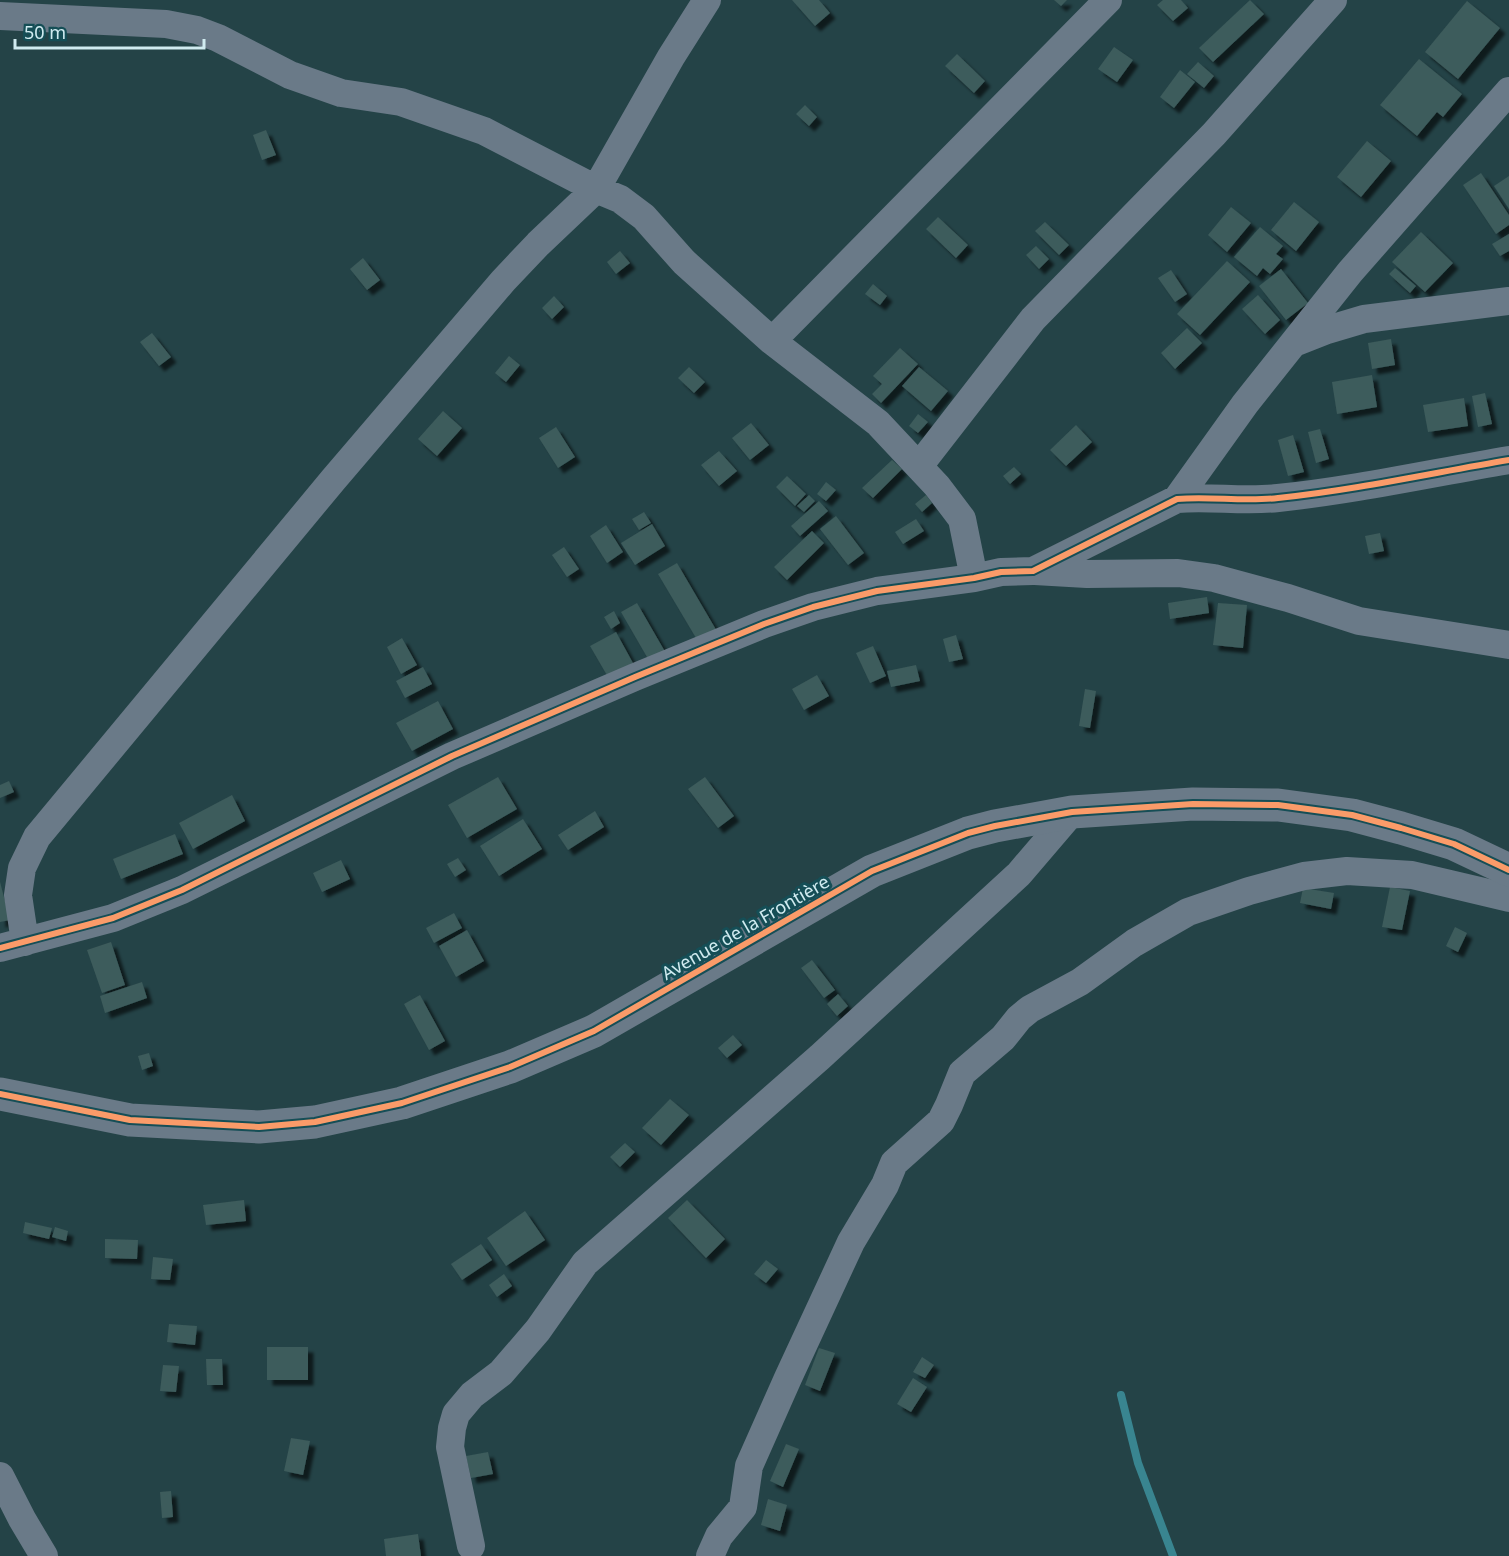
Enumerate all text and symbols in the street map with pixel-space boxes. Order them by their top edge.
scale bar [15,12,204,50]
text: 50 m [24,20,66,44]
street label: Avenue de la Frontière [657,869,833,985]

